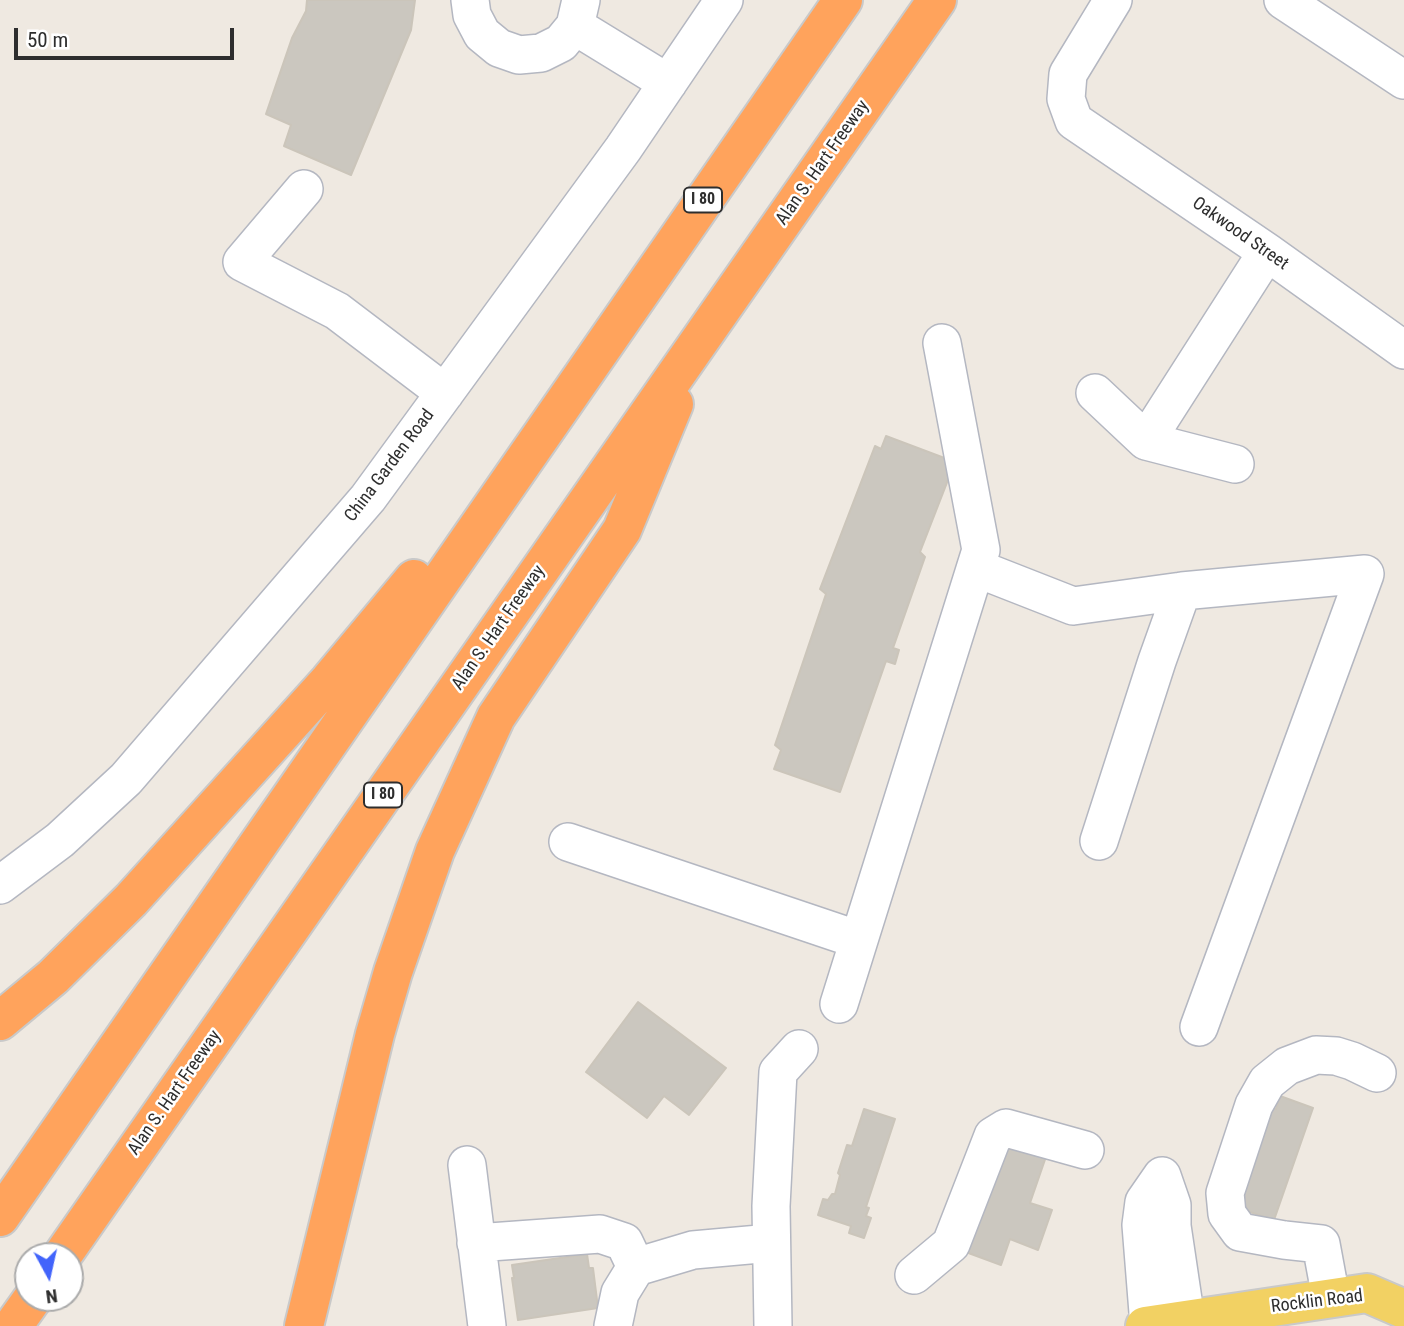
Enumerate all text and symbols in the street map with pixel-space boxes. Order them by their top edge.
scale bar [18,14,238,58]
text: 50 m [27,28,68,52]
street label: Alan S. Hart Freeway [772,96,874,230]
road number: I 80 [684,188,722,212]
street label: Oakwood Street [1188,193,1292,275]
street label: China Garden Road [341,405,439,527]
street label: Alan S. Hart Freeway [448,561,550,695]
road number: I 80 [364,782,402,808]
street label: Alan S. Hart Freeway [124,1026,226,1160]
north arrow [14,1242,84,1312]
text: N [44,1284,59,1309]
street label: Rocklin Road [1270,1286,1364,1318]

